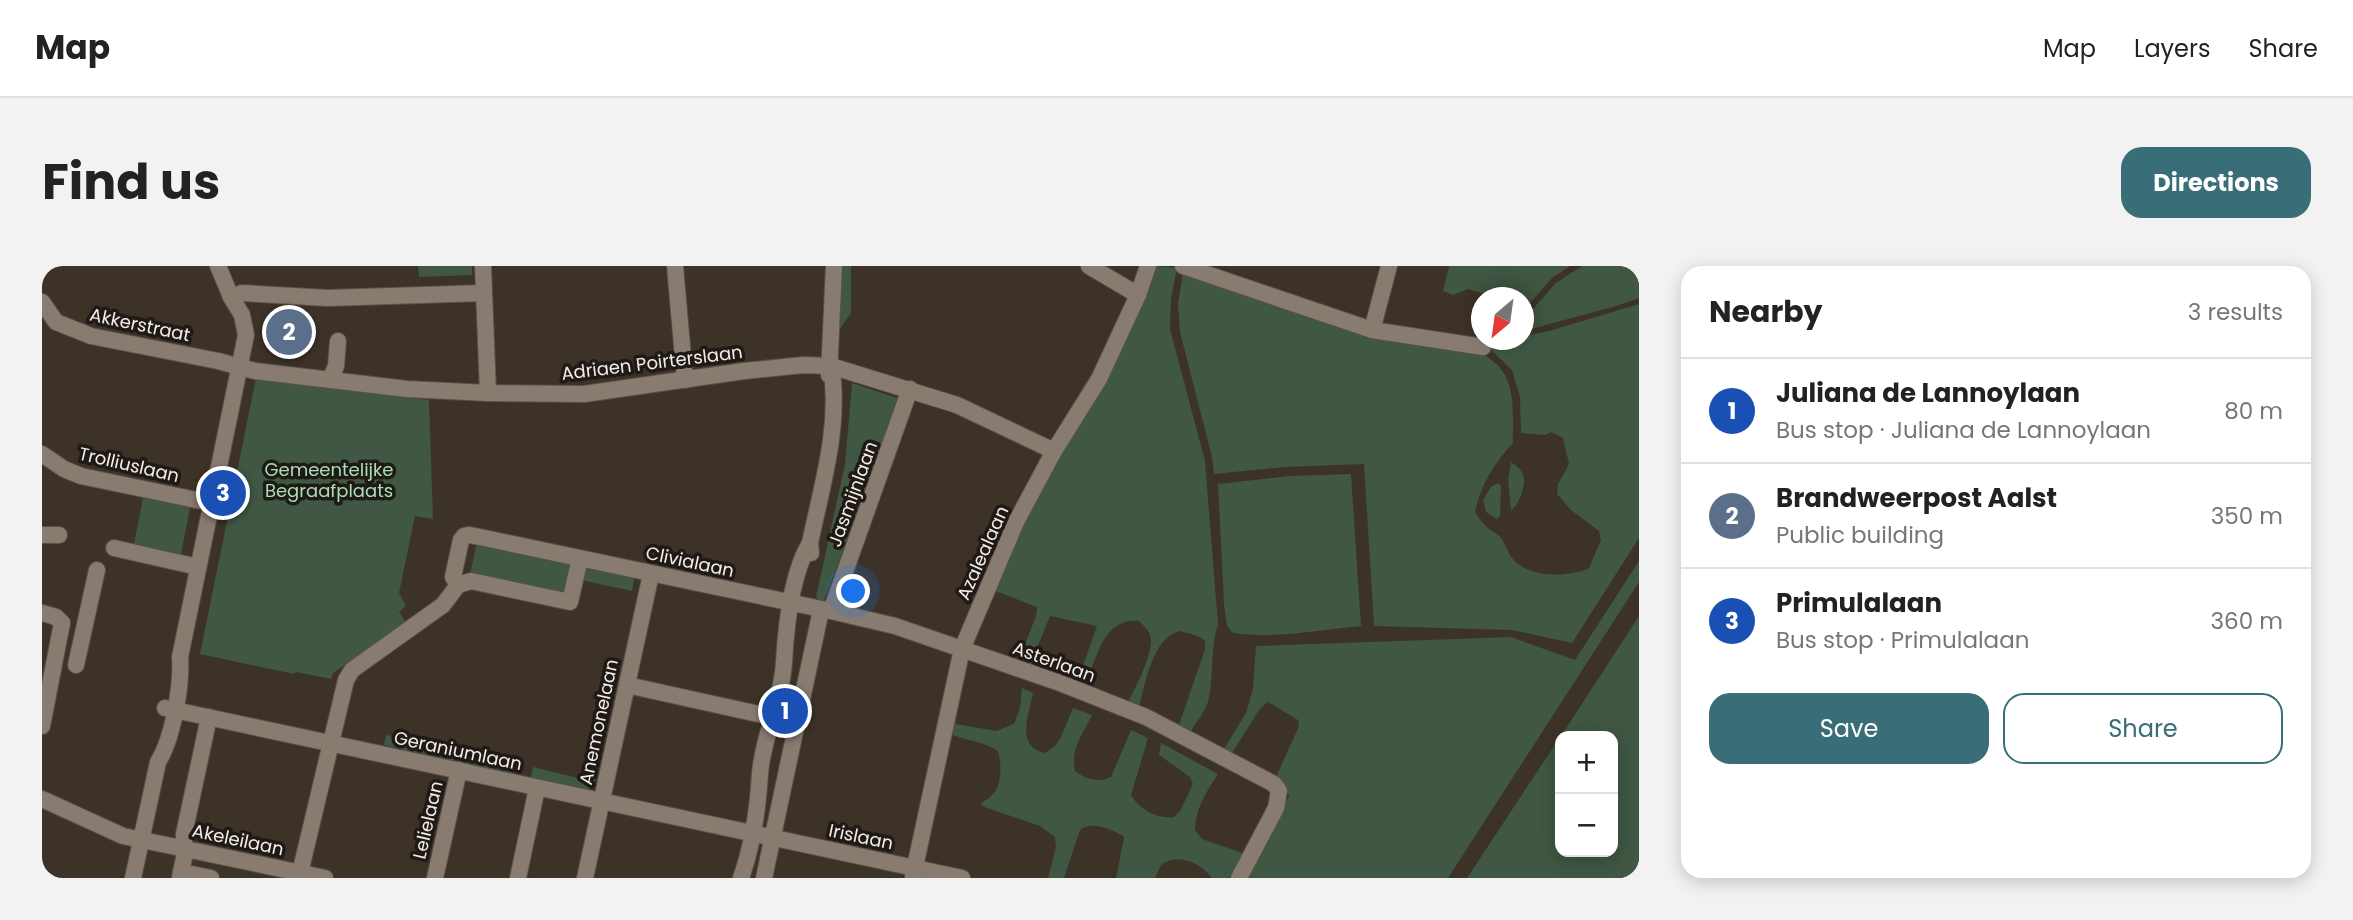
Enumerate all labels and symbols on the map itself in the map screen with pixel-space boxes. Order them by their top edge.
north arrow [1471,287,1534,350]
street label: Akkerstraat [88,302,193,347]
pin: 2 [266,306,312,358]
street label: Adriaen Poirterslaan [560,339,744,386]
street label: Jasmijnlaan [822,438,883,550]
street label: Trolliuslaan [76,441,182,488]
park label: Gemeentelijke Begraafplaats [264,457,394,503]
pin: 3 [200,467,246,519]
street label: Azalealaan [951,502,1014,604]
street label: Clivialaan [644,540,737,583]
your location [836,574,870,608]
street label: Asterlaan [1009,635,1099,688]
street label: Anemonelaan [573,657,624,787]
pin: 1 [762,685,808,737]
street label: Geraniumlaan [392,725,524,776]
street label: Lelielaan [406,778,449,861]
street label: Akeleilaan [190,818,286,861]
street label: Irislaan [827,818,896,856]

